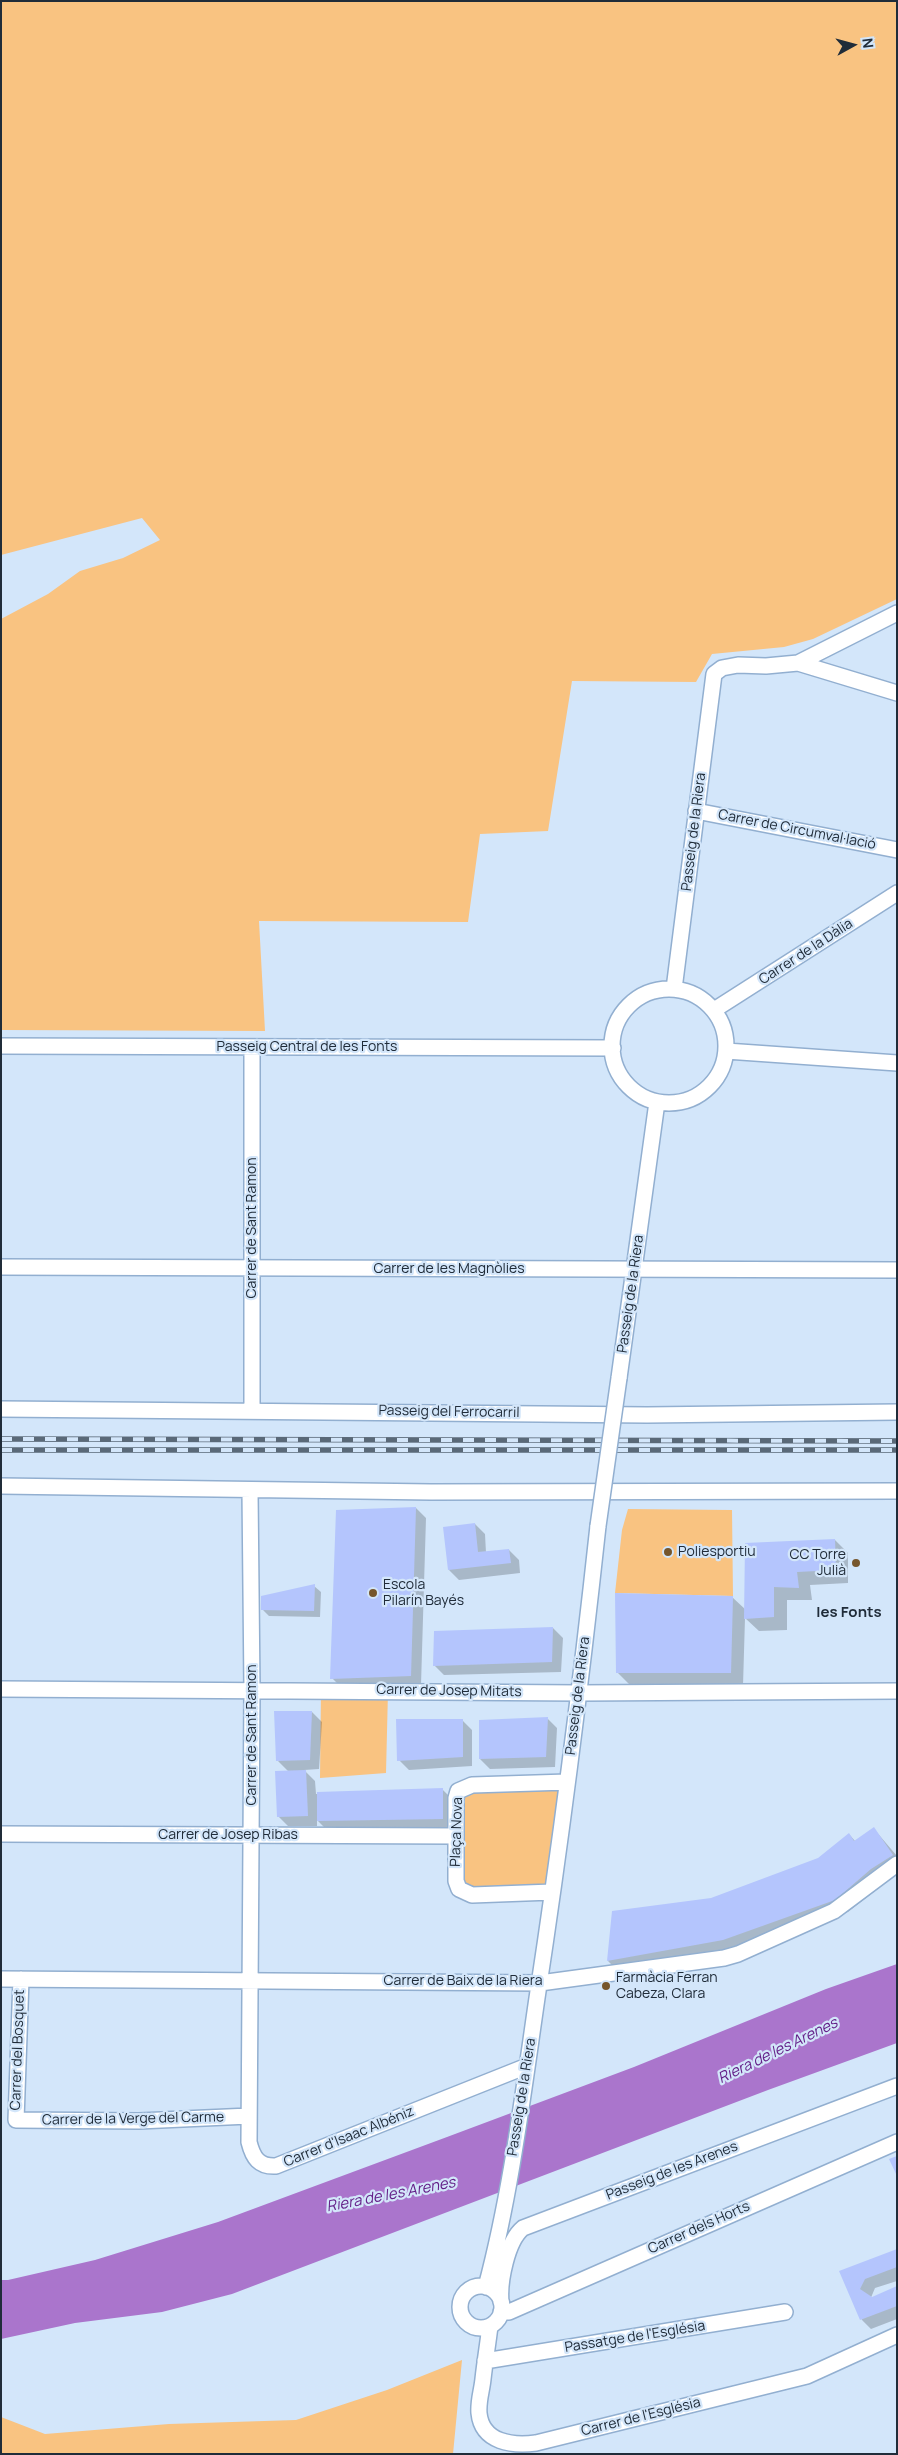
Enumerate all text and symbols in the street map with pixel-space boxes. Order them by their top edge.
north arrow [828,20,878,70]
text: N [858,37,878,49]
street label: Passeig de la Riera [678,772,710,892]
street label: Carrer de Circumval·lació [717,806,877,854]
street label: Carrer de la Dàlia [756,915,856,989]
street label: Passeig Central de les Fonts [217,1039,397,1055]
street label: Carrer de Sant Ramon [244,1157,260,1299]
street label: Passeig de la Riera [614,1234,648,1354]
street label: Carrer de les Magnòlies [373,1261,525,1277]
street label: Passeig del Ferrocarril [378,1402,520,1422]
place label: Poliesportiu [678,1544,756,1560]
marker: Poliesportiu [662,1546,674,1558]
place label: CC Torre Julià [790,1547,846,1580]
marker: CC Torre Julià [850,1557,862,1569]
place label: Escola Pilarín Bayés [383,1577,464,1610]
marker: Escola Pilarín Bayés [367,1587,379,1599]
district label: les Fonts [816,1604,882,1622]
street label: Passeig de la Riera [562,1636,594,1756]
street label: Carrer de Sant Ramon [244,1664,260,1806]
street label: Carrer de Josep Mitats [376,1681,522,1701]
street label: Plaça Nova [447,1797,467,1867]
street label: Carrer de Josep Ribas [158,1827,298,1843]
place label: Farmàcia Ferran Cabeza, Clara [616,1970,718,2002]
street label: Carrer de Baix de la Riera [384,1973,542,1989]
marker: Farmàcia Ferran Cabeza, Clara [600,1980,612,1992]
street label: Carrer del Bosquet [7,1989,29,2111]
water label: Riera de les Arenes [715,2014,841,2088]
street label: Passeig de la Riera [504,2037,540,2157]
street label: Carrer d'Isaac Albéniz [281,2103,417,2171]
street label: Carrer de la Verge del Carme [42,2109,224,2129]
street label: Passeig de les Arenes [604,2138,740,2204]
water label: Riera de les Arenes [325,2174,457,2216]
street label: Carrer dels Horts [646,2198,752,2258]
street label: Passatge de l'Església [564,2318,706,2356]
street label: Carrer de l'Església [580,2394,702,2440]

